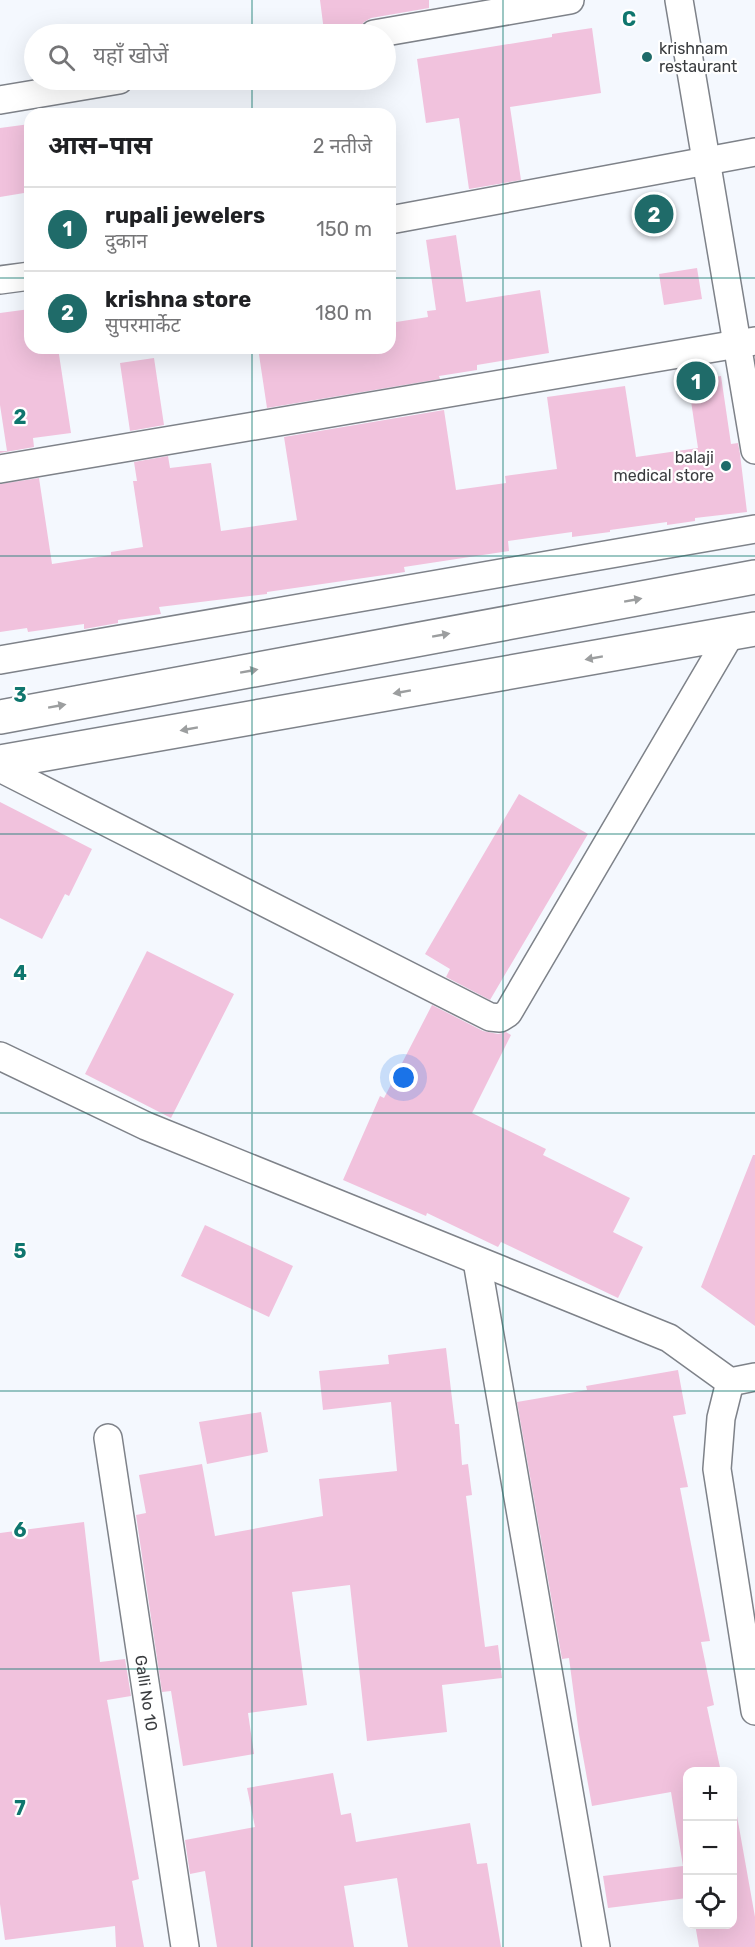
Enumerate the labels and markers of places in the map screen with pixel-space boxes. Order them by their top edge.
place label: krishnam restaurant [659,39,737,76]
marker: krishnam restaurant [640,50,654,64]
pin: 2 [634,192,674,236]
pin: 1 [676,358,716,404]
place label: balaji medical store [613,448,714,485]
marker: balaji medical store [719,459,733,473]

